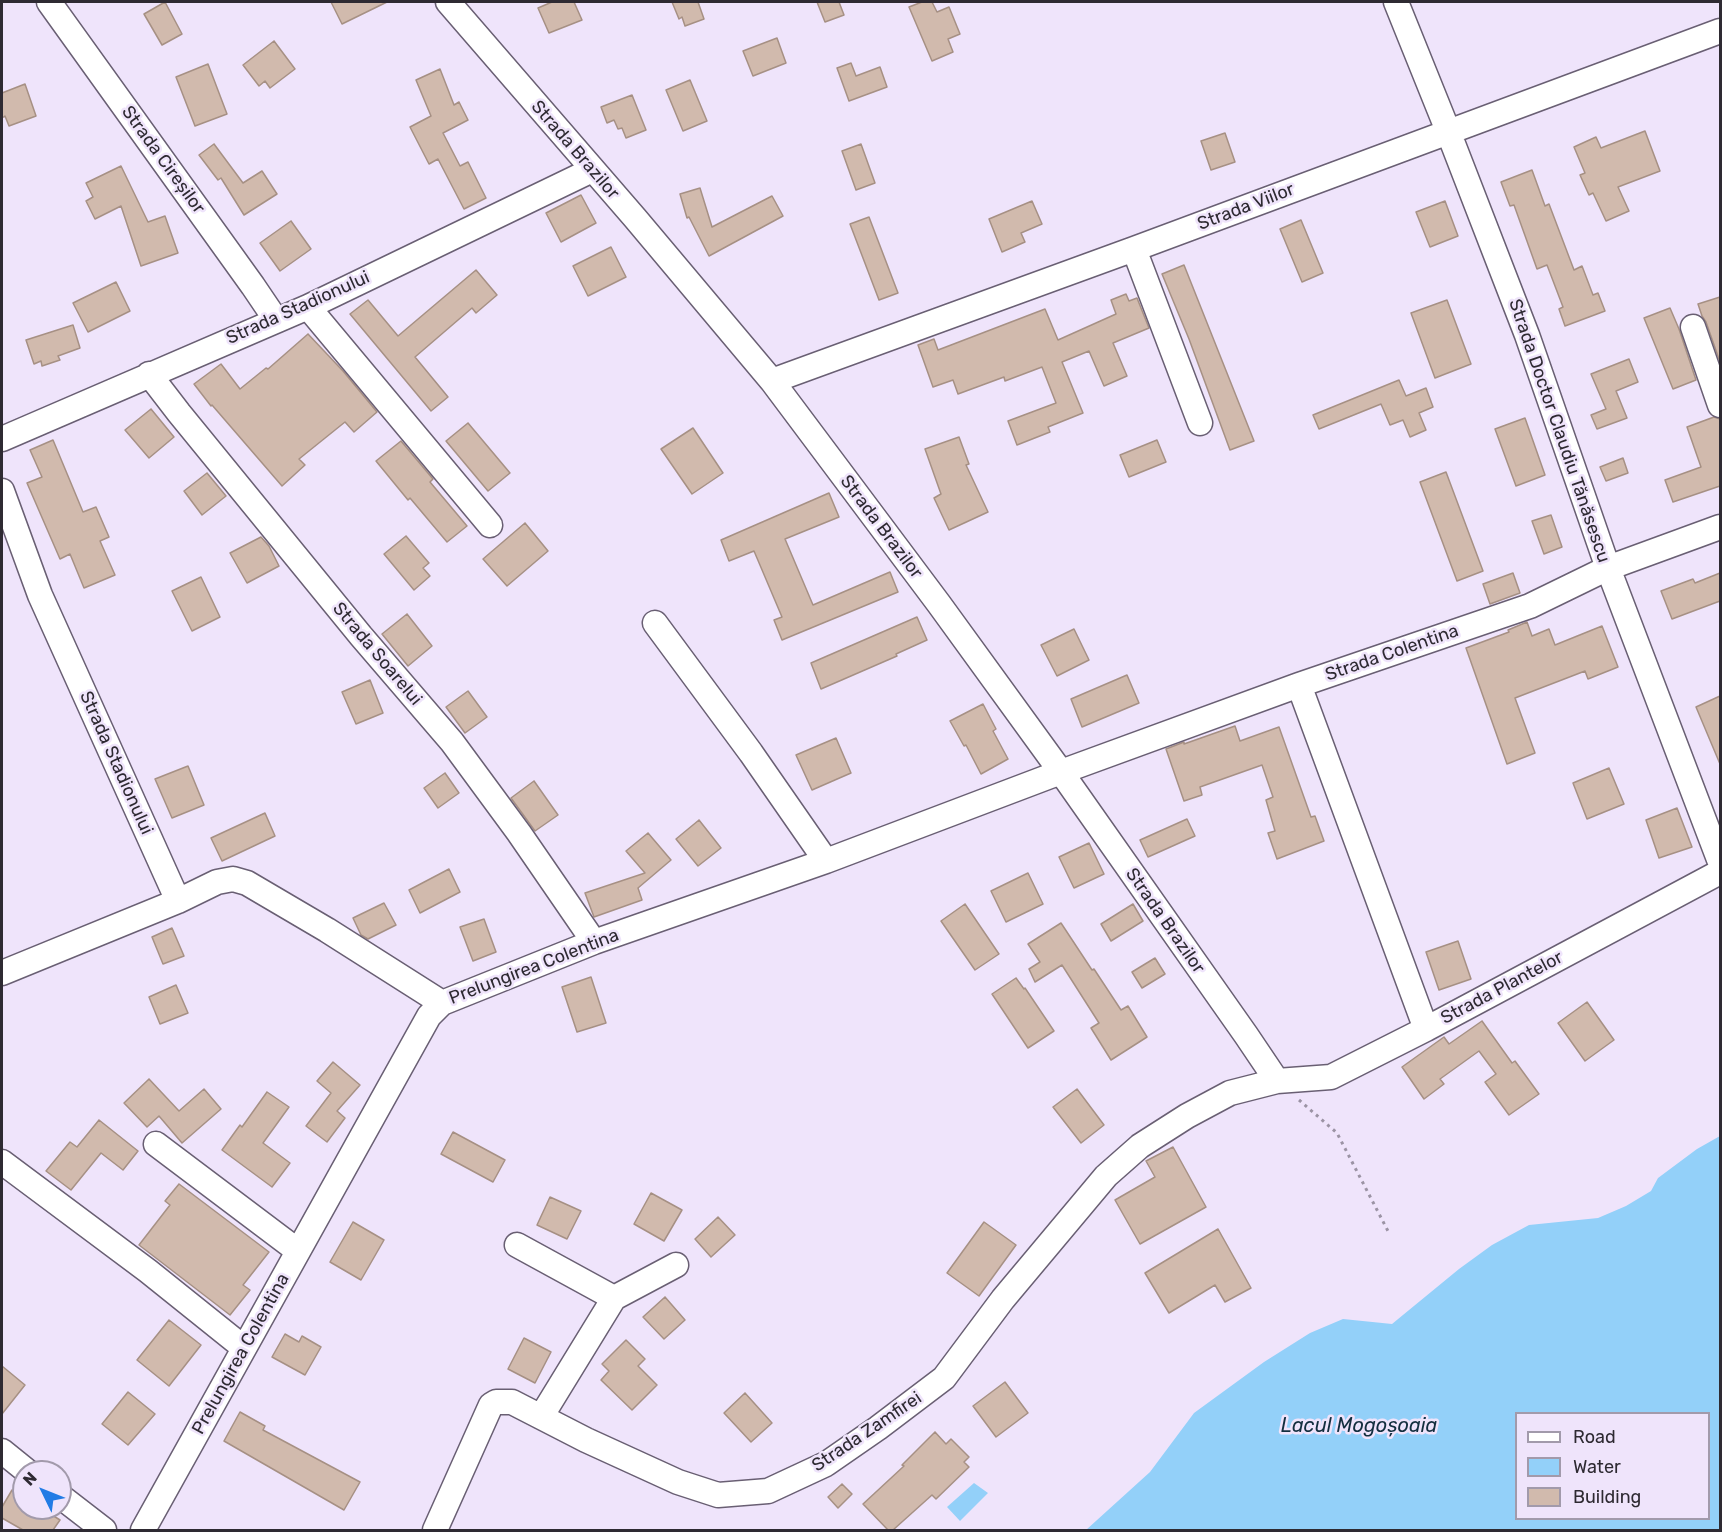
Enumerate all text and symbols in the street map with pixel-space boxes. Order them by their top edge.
street label: Strada Brazilor [526,96,624,204]
street label: Strada Cireșilor [117,102,209,218]
street label: Strada Viilor [1195,179,1297,235]
street label: Strada Stadionului [223,267,373,349]
street label: Strada Doctor Claudiu Tănăsescu [1504,296,1614,566]
street label: Strada Brazilor [835,471,927,583]
street label: Strada Soarelui [328,598,426,710]
street label: Strada Colentina [1322,620,1462,686]
street label: Strada Stadionului [75,688,157,838]
street label: Strada Brazilor [1121,864,1209,978]
street label: Prelungirea Colentina [446,925,622,1009]
street label: Strada Plantelor [1437,947,1567,1029]
street label: Prelungirea Colentina [188,1270,294,1438]
street label: Strada Zamfirei [808,1387,926,1477]
legend [1515,1412,1710,1520]
water label: Lacul Mogoșoaia [1281,1414,1437,1438]
text: Road [1573,1426,1616,1448]
text: Water [1573,1456,1621,1478]
north arrow [12,1460,72,1520]
text: N [19,1468,41,1489]
text: Building [1573,1486,1641,1508]

